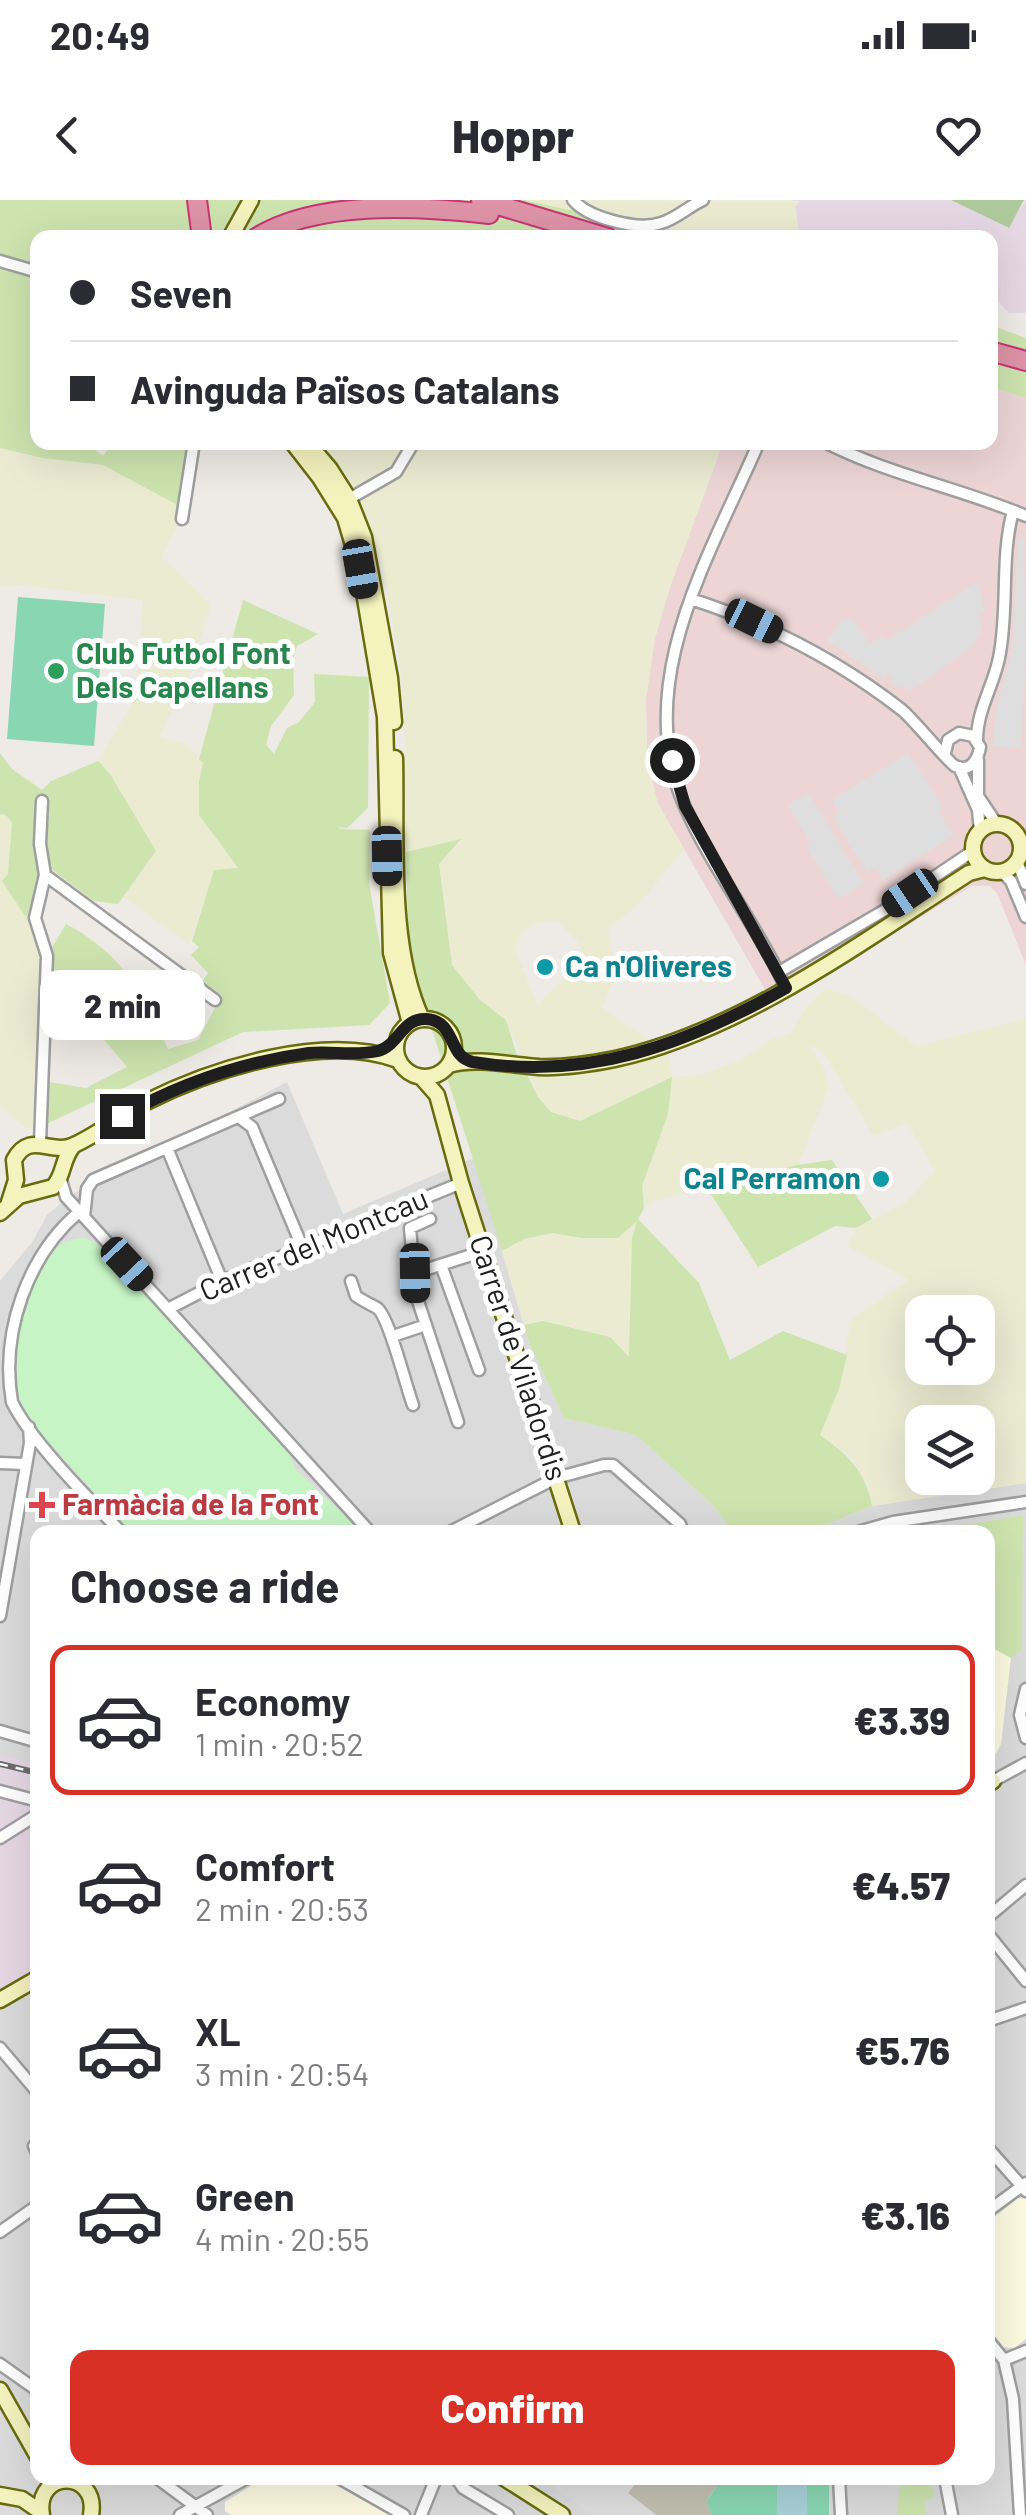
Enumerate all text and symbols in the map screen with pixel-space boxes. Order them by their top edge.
text: 20:49 [50,12,150,58]
icon: back [40,108,95,163]
text: Hoppr [452,108,574,162]
icon: heart [931,108,986,163]
text: Seven [130,270,232,316]
text: Avinguda Països Catalans [130,366,559,412]
car [340,537,380,601]
car [720,594,788,648]
place label: Club Futbol Font Dels Capellans [76,634,291,704]
marker: Club Futbol Font Dels Capellans [45,660,67,682]
route start [650,738,695,783]
car [371,826,403,886]
car [877,864,943,922]
place label: Ca n'Oliveres [565,947,732,983]
marker: Ca n'Oliveres [534,956,556,978]
callout: 2 min [39,971,204,1041]
text: 2 min [84,986,161,1024]
route end [100,1094,145,1139]
place label: Cal Perramon [684,1159,861,1195]
marker: Cal Perramon [870,1168,892,1190]
street label: Carrer del Montcau [194,1179,433,1308]
street label: Carrer de Viladordis [463,1230,577,1485]
car [96,1232,158,1296]
car [399,1243,431,1303]
map controls [905,1295,995,1495]
button: locate [905,1295,995,1385]
button: layers [905,1405,995,1495]
place label: Farmàcia de la Font [62,1485,319,1521]
marker: Farmàcia de la Font [31,1494,53,1516]
text: Choose a ride [70,1558,340,1612]
icon: car [75,1675,165,1765]
text: Economy [195,1678,350,1724]
text: €3.39 [854,1697,950,1743]
text: 1 min · 20:52 [195,1724,364,1762]
icon: car [75,1840,165,1930]
text: Comfort [195,1843,335,1889]
text: €4.57 [852,1862,950,1908]
text: 2 min · 20:53 [195,1889,369,1927]
icon: car [75,2005,165,2095]
text: XL [195,2008,241,2054]
text: €5.76 [855,2027,950,2073]
text: 3 min · 20:54 [195,2054,369,2092]
icon: car [75,2170,165,2260]
text: Green [195,2173,295,2219]
text: €3.16 [861,2192,950,2238]
text: 4 min · 20:55 [195,2219,369,2257]
button: Confirm [70,2350,955,2465]

